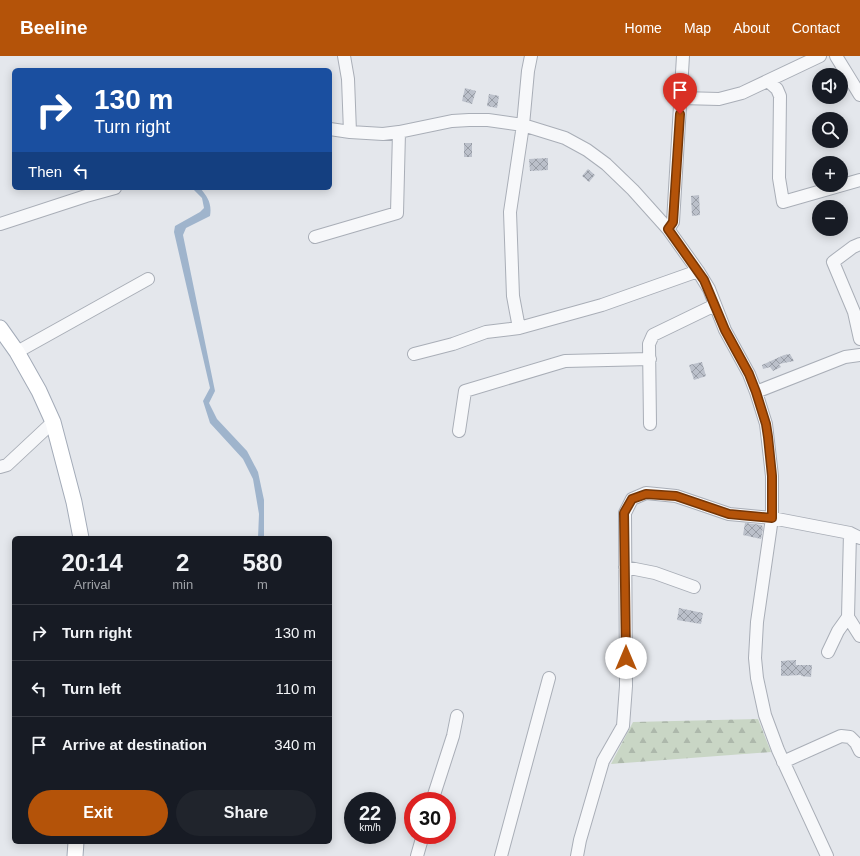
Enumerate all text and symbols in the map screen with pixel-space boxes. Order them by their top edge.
text: Beeline [20,17,88,38]
text: Home [625,20,662,36]
text: Map [684,20,711,36]
text: About [733,20,770,36]
text: Contact [792,20,840,36]
map controls [812,68,848,236]
button: sound [812,68,848,104]
pin [663,73,697,114]
icon: arrive [669,79,691,101]
icon: right [28,84,80,136]
text: 130 m [94,84,173,115]
button: search [812,112,848,148]
text: Turn right [94,117,170,137]
button: + [812,156,848,192]
icon: left [70,160,92,182]
text: Then [28,163,62,180]
button: − [812,200,848,236]
text: 20:14 [61,549,123,576]
text: 2 [176,549,189,576]
text: 580 [243,549,283,576]
text: Arrival [74,577,111,592]
text: min [172,577,193,592]
text: m [257,577,268,592]
icon: right [28,622,50,644]
text: Turn right [62,624,132,641]
text: 130 m [274,624,316,641]
position arrow [605,637,647,679]
icon: left [28,678,50,700]
text: Turn left [62,680,121,697]
text: 110 m [275,680,316,697]
icon: arrive [28,734,50,756]
text: Arrive at destination [62,736,207,753]
text: 340 m [274,736,316,753]
button: Exit [28,790,168,836]
button: Share [176,790,316,836]
speed limit sign: 30 [404,792,456,844]
text: 22 [359,802,381,824]
text: km/h [359,822,381,833]

